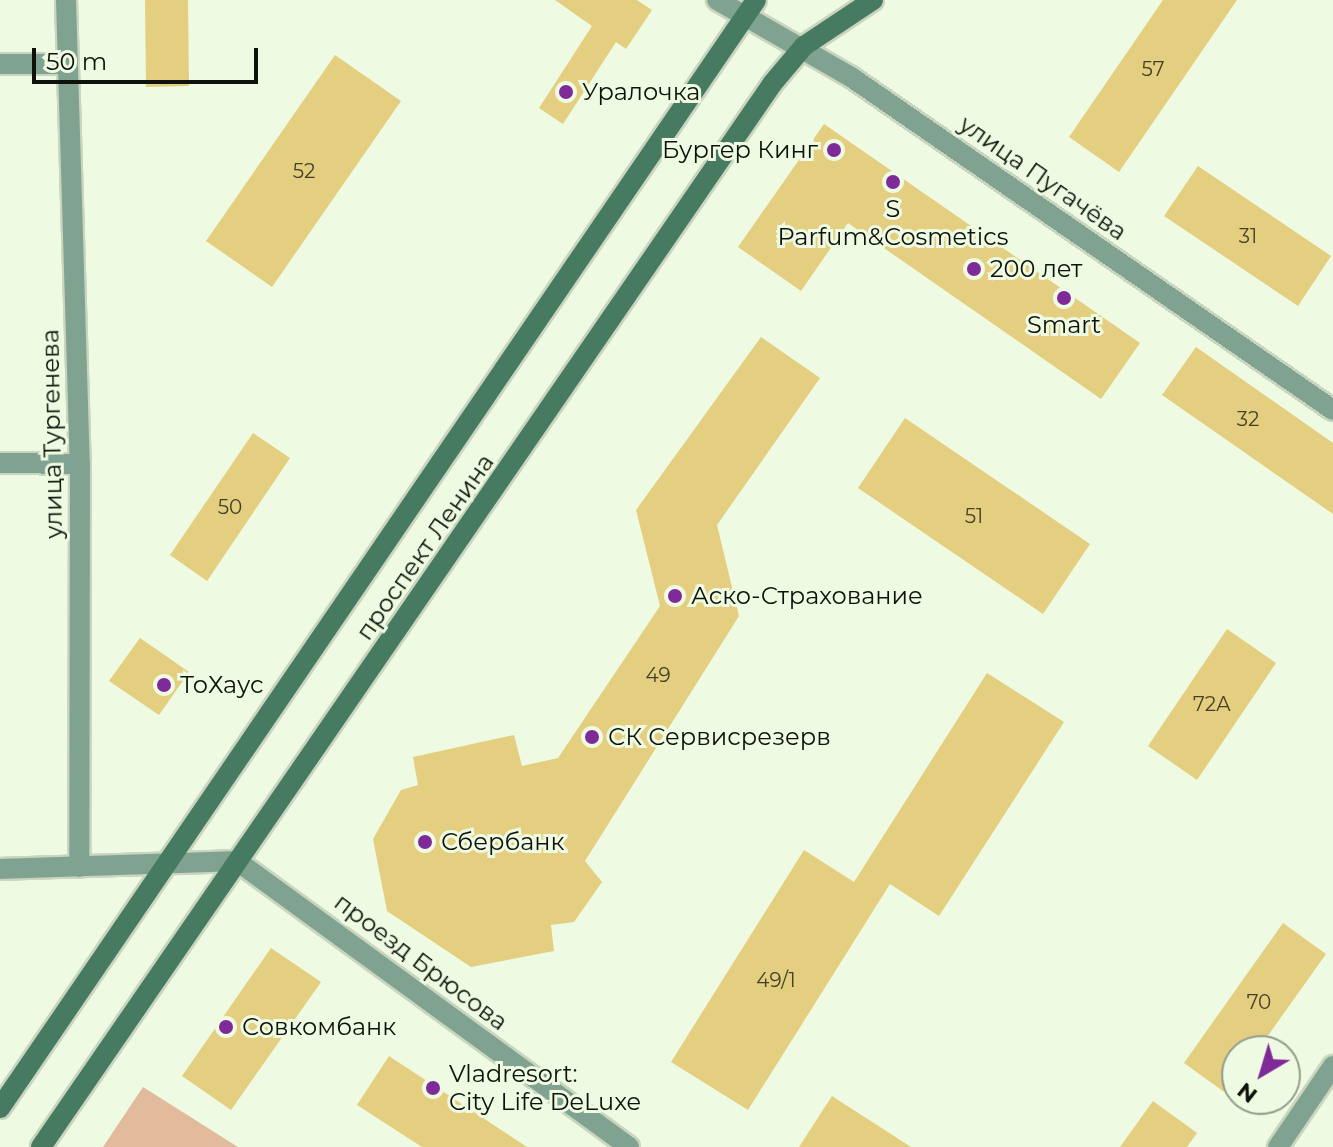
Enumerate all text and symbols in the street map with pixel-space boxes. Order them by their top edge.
scale bar [36,32,262,82]
text: 50 m [46,47,107,76]
house number: 57 [1142,57,1164,81]
place label: Уралочка [582,78,700,106]
marker: Уралочка [557,83,575,101]
street label: улица Пугачёва [954,110,1132,246]
place label: Бургер Кинг [662,136,818,164]
marker: Бургер Кинг [825,141,843,159]
house number: 52 [293,159,315,183]
marker: S Parfum&Cosmetics [884,173,902,191]
place label: S Parfum&Cosmetics [777,195,1009,251]
house number: 31 [1239,224,1257,248]
place label: 200 лет [990,255,1082,283]
marker: 200 лет [965,260,983,278]
marker: Smart [1055,289,1073,307]
place label: Smart [1027,311,1101,339]
street label: улица Тургенева [36,329,68,539]
house number: 32 [1237,407,1259,431]
street label: проспект Ленина [350,449,500,645]
house number: 50 [218,495,242,519]
house number: 51 [965,504,983,528]
place label: Аско-Страхование [691,582,923,610]
marker: Аско-Страхование [666,587,684,605]
house number: 49 [645,663,671,687]
place label: ТоХаус [180,671,264,699]
marker: ТоХаус [155,676,173,694]
house number: 72А [1193,692,1231,716]
place label: СК Сервисрезерв [608,723,831,751]
marker: СК Сервисрезерв [583,728,601,746]
place label: Сбербанк [441,828,564,856]
marker: Сбербанк [416,833,434,851]
street label: проезд Брюсова [329,888,513,1036]
house number: 49/1 [756,968,796,992]
house number: 70 [1247,990,1271,1014]
place label: Совкомбанк [242,1013,396,1041]
marker: Совкомбанк [217,1018,235,1036]
north arrow [1221,1035,1301,1115]
place label: Vladresort: City Life DeLuxe [449,1060,641,1116]
text: N [1232,1077,1262,1109]
marker: Vladresort: City Life DeLuxe [424,1079,442,1097]

